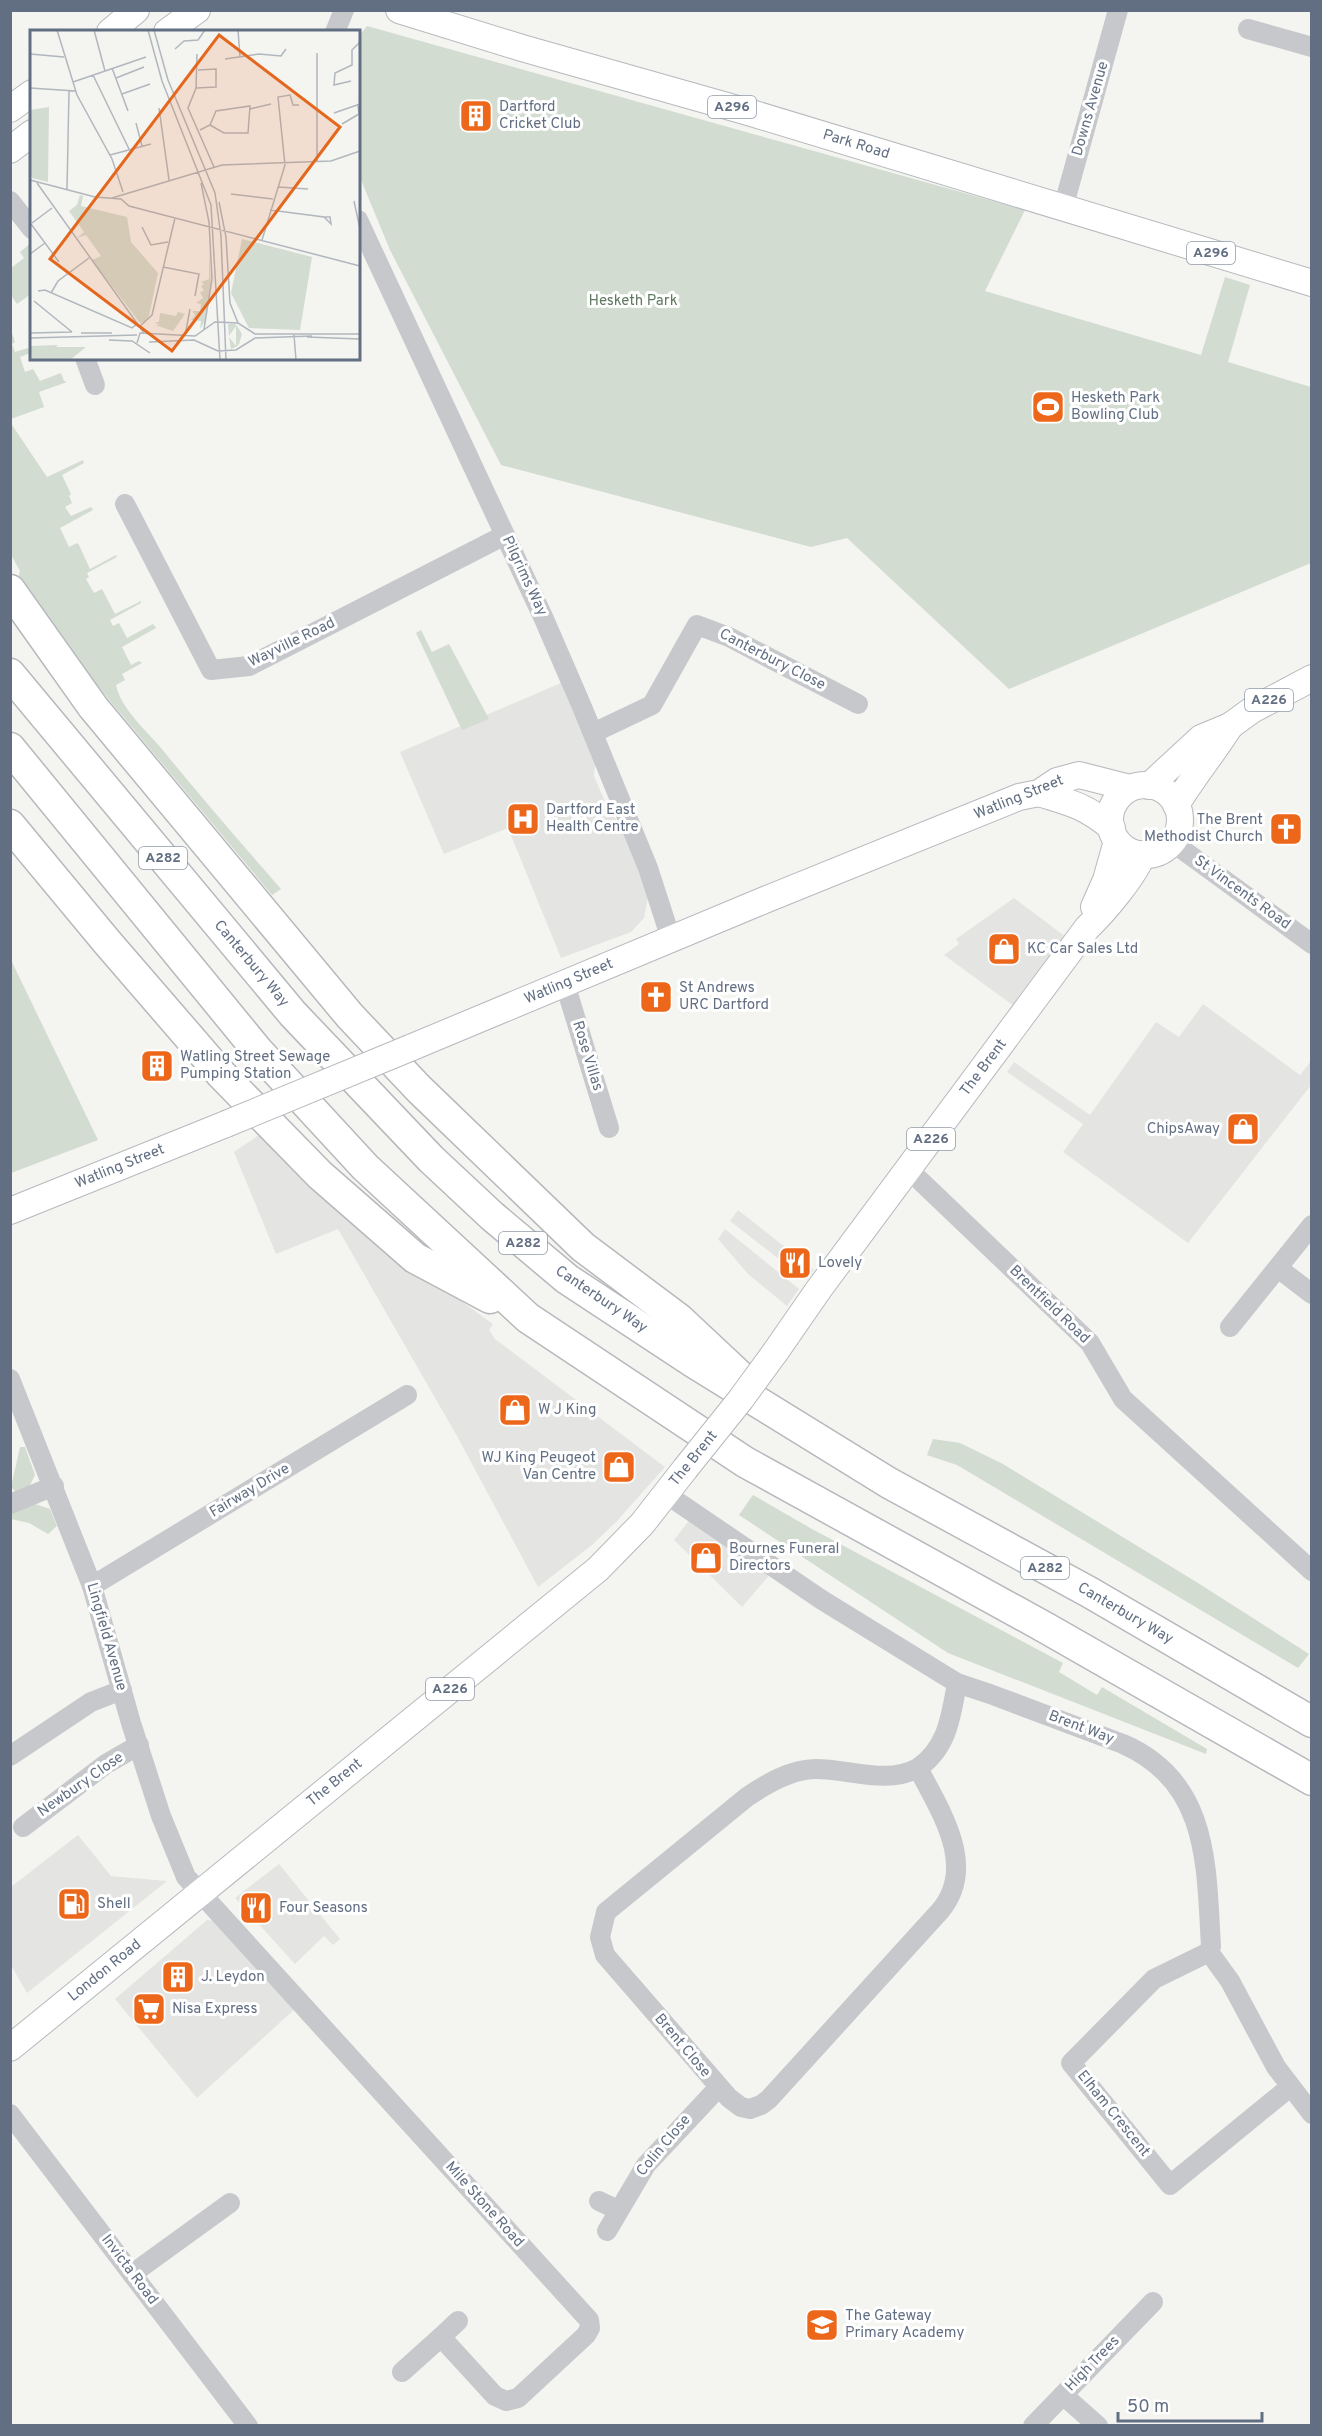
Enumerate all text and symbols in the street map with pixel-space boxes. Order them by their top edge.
inset map [30,30,360,360]
street label: Downs Avenue [1068,59,1114,159]
road number: A296 [708,96,756,118]
building icon: Dartford Cricket Club [458,98,494,134]
place label: Dartford Cricket Club [499,98,581,134]
street label: Park Road [820,126,892,164]
road number: A296 [1187,242,1235,264]
park label: Hesketh Park [588,292,678,311]
sports icon: Hesketh Park Bowling Club [1030,389,1066,425]
place label: Hesketh Park Bowling Club [1071,389,1160,425]
street label: Pilgrims Way [497,533,551,619]
street label: Wayville Road [246,614,338,672]
street label: Canterbury Close [716,625,828,695]
road number: A226 [1245,689,1293,711]
street label: Watling Street [971,771,1067,825]
hospital icon: Dartford East Health Centre [505,801,541,837]
place label: Dartford East Health Centre [546,801,639,837]
place label: The Brent Methodist Church [1144,811,1263,847]
church icon: The Brent Methodist Church [1268,811,1304,847]
road number: A282 [139,847,187,869]
street label: St Vincents Road [1190,852,1294,934]
street label: Canterbury Way [209,917,293,1011]
shop icon: KC Car Sales Ltd [986,931,1022,967]
place label: KC Car Sales Ltd [1027,940,1138,959]
street label: Watling Street [522,955,616,1009]
church icon: St Andrews URC Dartford [638,979,674,1015]
place label: St Andrews URC Dartford [679,979,769,1015]
street label: Rose Villas [567,1019,607,1093]
street label: The Brent [956,1036,1012,1100]
building icon: Watling Street Sewage Pumping Station [139,1048,175,1084]
place label: Watling Street Sewage Pumping Station [180,1048,330,1084]
shop icon: ChipsAway [1225,1111,1261,1147]
place label: ChipsAway [1147,1120,1220,1139]
road number: A226 [907,1128,955,1150]
street label: Watling Street [72,1140,168,1194]
road number: A282 [499,1232,547,1254]
restaurant icon: Lovely [777,1245,813,1281]
place label: Lovely [818,1254,862,1273]
street label: Canterbury Way [551,1262,651,1338]
street label: Brentfield Road [1005,1262,1093,1348]
shop icon: W J King [497,1392,533,1428]
place label: W J King [538,1401,596,1420]
street label: The Brent [666,1427,722,1491]
place label: WJ King Peugeot Van Centre [481,1449,596,1485]
shop icon: WJ King Peugeot Van Centre [601,1449,637,1485]
street label: Fairway Drive [206,1460,294,1522]
shop icon: Bournes Funeral Directors [688,1540,724,1576]
place label: Bournes Funeral Directors [729,1540,840,1576]
road number: A282 [1021,1557,1069,1579]
street label: Canterbury Way [1074,1579,1176,1649]
street label: Lingfield Avenue [81,1581,131,1693]
road number: A226 [426,1678,474,1700]
street label: Brent Way [1046,1707,1117,1749]
street label: Newbury Close [34,1748,128,1822]
street label: The Brent [303,1755,367,1811]
fuel station icon: Shell [56,1886,92,1922]
restaurant icon: Four Seasons [238,1890,274,1926]
place label: Shell [97,1895,131,1914]
place label: Four Seasons [279,1899,368,1918]
street label: London Road [65,1936,145,2006]
building icon: J. Leydon [160,1959,196,1995]
place label: J. Leydon [201,1968,265,1987]
supermarket icon: Nisa Express [131,1991,167,2027]
place label: Nisa Express [172,2000,257,2019]
street label: Brent Close [650,2010,714,2082]
street label: Elham Crescent [1072,2067,1154,2161]
street label: Colin Close [633,2111,695,2181]
street label: Mile Stone Road [440,2158,528,2252]
street label: Invicta Road [96,2231,162,2309]
school or university icon: The Gateway Primary Academy [804,2307,840,2343]
place label: The Gateway Primary Academy [845,2307,965,2343]
street label: High Trees [1062,2332,1124,2396]
scale bar [1118,2385,1262,2423]
text: 50 m [1127,2396,1169,2419]

